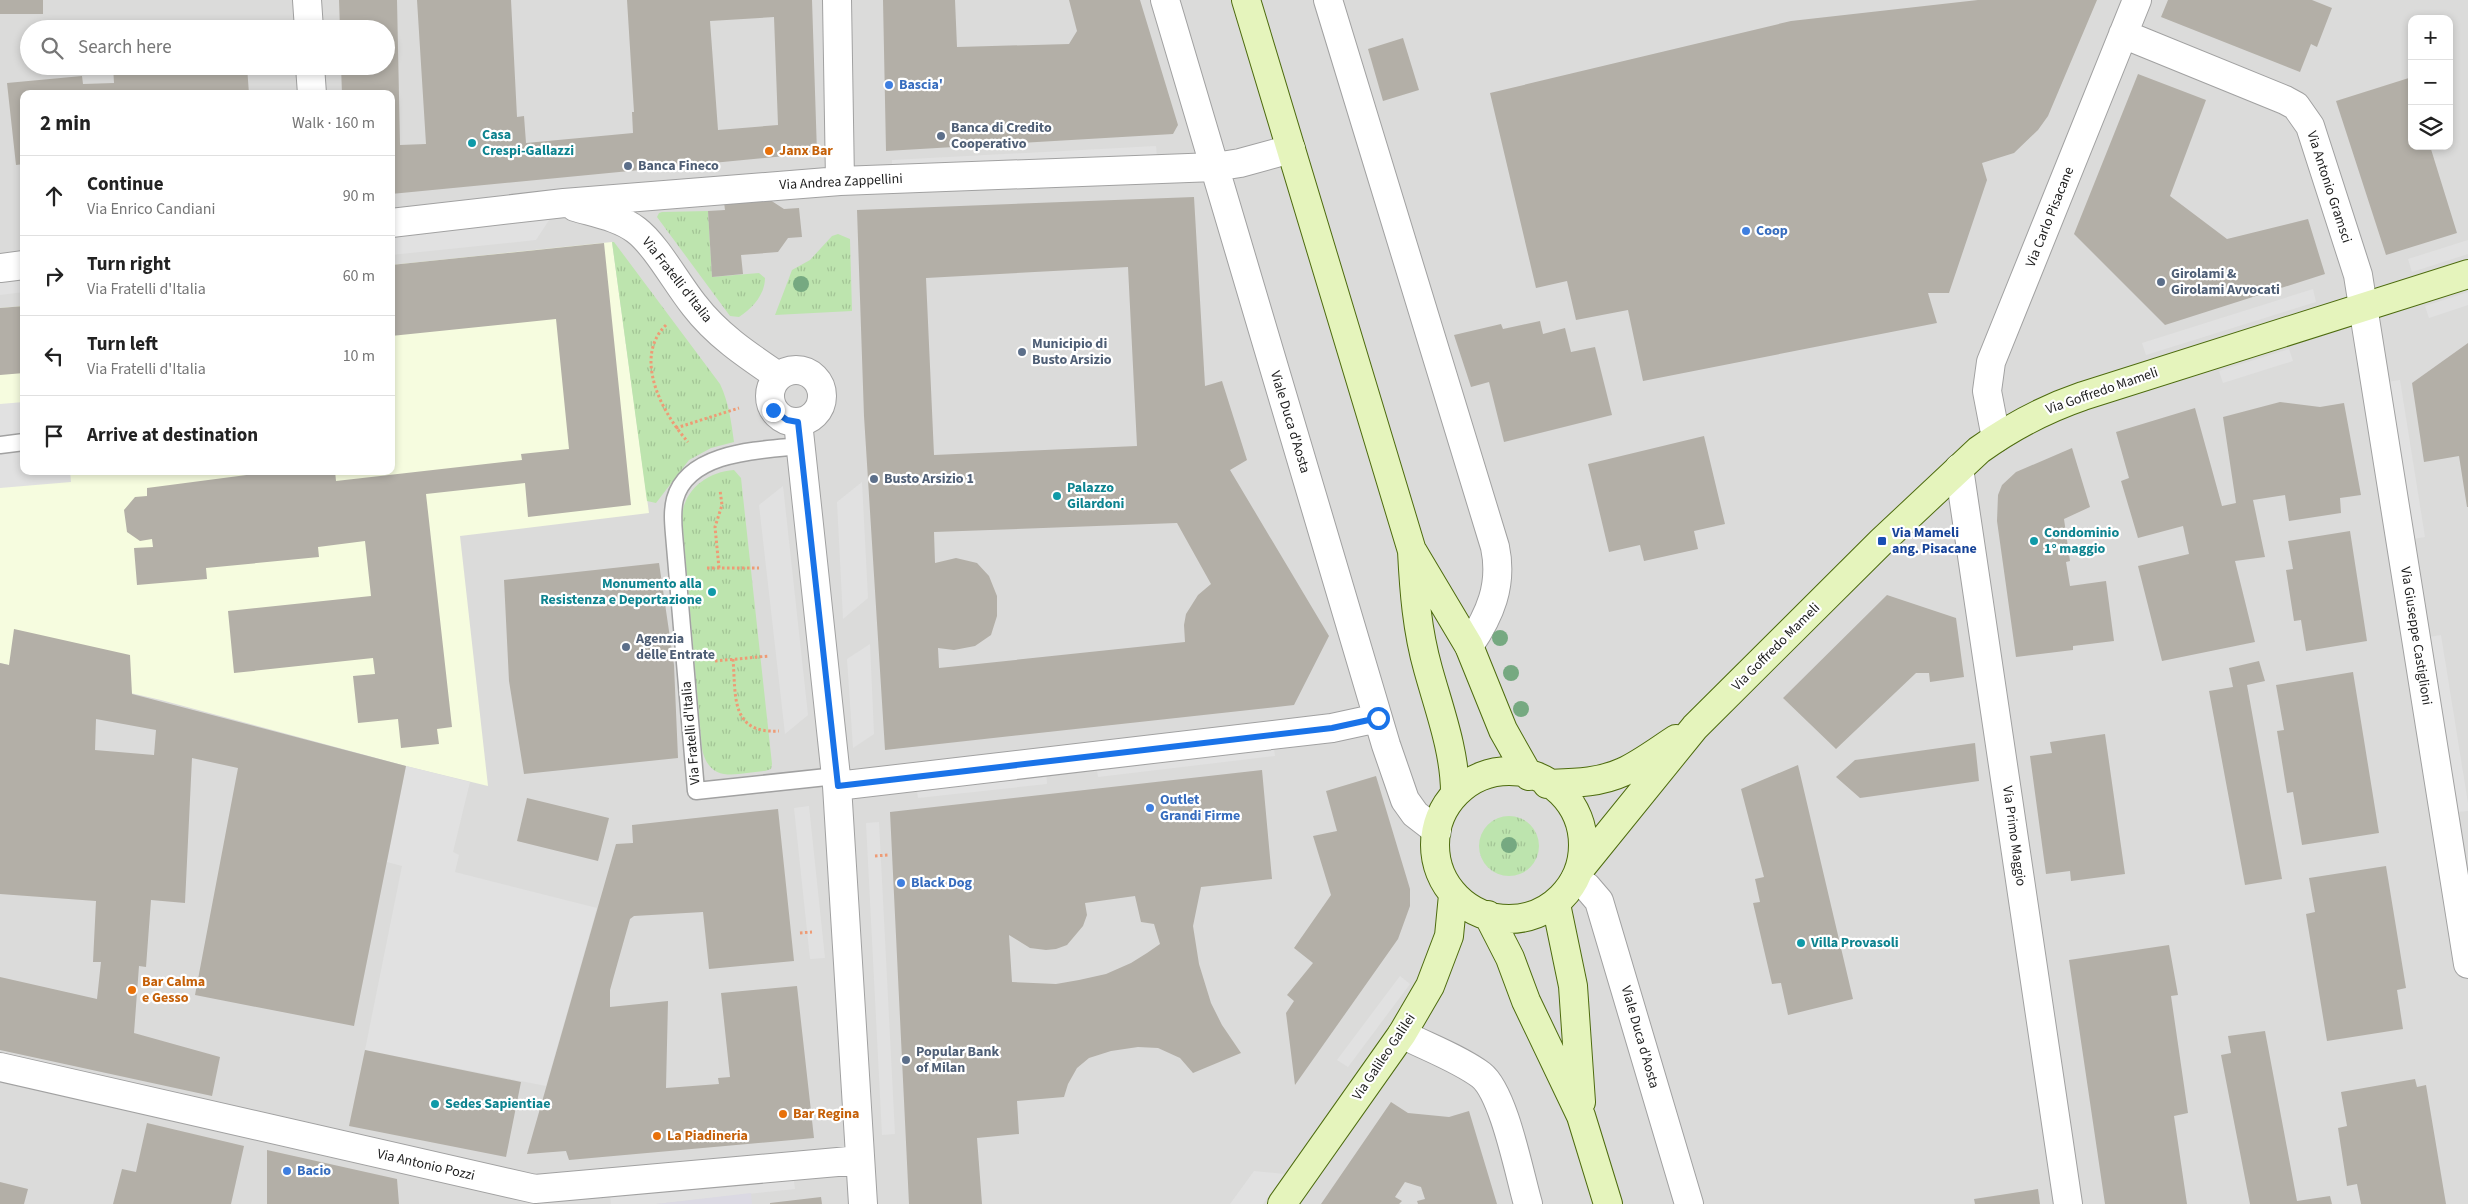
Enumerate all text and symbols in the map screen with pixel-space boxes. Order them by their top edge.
map controls [2408,15,2453,150]
button: + [2408,15,2453,60]
search box [20,20,395,75]
icon: search [38,34,66,62]
text: Search here [78,34,172,61]
button: − [2408,60,2453,105]
place label: Bascia' [899,75,943,95]
marker: Bascia' [883,79,895,91]
button: layers [2408,105,2453,150]
text: 2 min [40,108,91,138]
text: Walk · 160 m [292,112,375,134]
place label: Banca di Credito Cooperativo [951,118,1052,154]
place label: Casa Crespi-Gallazzi [482,125,574,161]
street label: Via Antonio Gramsci [2301,128,2357,246]
marker: Banca di Credito Cooperativo [935,130,947,142]
marker: Casa Crespi-Gallazzi [466,137,478,149]
place label: Janx Bar [779,141,833,161]
marker: Janx Bar [763,145,775,157]
place label: Banca Fineco [638,156,719,176]
marker: Banca Fineco [622,160,634,172]
street label: Via Carlo Pisacane [2021,164,2079,270]
street label: Via Andrea Zappellini [779,169,903,195]
text: Continue [87,171,164,198]
icon: ahead [40,182,68,210]
text: 90 m [343,185,375,207]
text: Via Enrico Candiani [87,198,215,220]
place label: Coop [1756,221,1788,241]
marker: Coop [1740,225,1752,237]
street label: Via Fratelli d'Italia [637,233,717,327]
text: Turn right [87,251,171,278]
icon: right [40,262,68,290]
place label: Girolami & Girolami Avvocati [2171,264,2280,300]
text: 60 m [343,265,375,287]
marker: Girolami & Girolami Avvocati [2155,276,2167,288]
text: Via Fratelli d'Italia [87,278,206,300]
text: Turn left [87,331,158,358]
place label: Municipio di Busto Arsizio [1032,334,1112,370]
icon: left [40,342,68,370]
text: 10 m [343,345,375,367]
marker: Municipio di Busto Arsizio [1016,346,1028,358]
text: Via Fratelli d'Italia [87,358,206,380]
street label: Via Goffredo Mameli [2043,362,2161,420]
street label: Viale Duca d'Aosta [1265,368,1315,476]
route end [762,399,785,422]
icon: arrive [40,422,68,450]
text: Arrive at destination [87,422,258,449]
place label: Busto Arsizio 1 [884,469,974,489]
marker: Busto Arsizio 1 [868,473,880,485]
place label: Palazzo Gilardoni [1067,478,1124,514]
marker: Palazzo Gilardoni [1051,490,1063,502]
place label: Via Mameli ang. Pisacane [1891,523,1977,559]
place label: Condominio 1° maggio [2044,523,2119,559]
marker: Via Mameli ang. Pisacane [1876,535,1888,547]
marker: Condominio 1° maggio [2028,535,2040,547]
street label: Via Giuseppe Castiglioni [2395,565,2437,707]
place label: Monumento alla Resistenza e Deportazione [540,574,702,610]
marker: Monumento alla Resistenza e Deportazione [706,586,718,598]
street label: Via Goffredo Mameli [1727,598,1825,696]
place label: Agenzia delle Entrate [635,629,715,665]
marker: Agenzia delle Entrate [620,641,632,653]
street label: Via Fratelli d'Italia [677,680,705,786]
route start [1367,707,1390,730]
street label: Via Primo Maggio [1997,785,2031,887]
place label: Outlet Grandi Firme [1160,790,1240,826]
marker: Outlet Grandi Firme [1144,802,1156,814]
place label: Black Dog [911,873,973,893]
marker: Black Dog [895,877,907,889]
place label: Villa Provasoli [1810,933,1899,953]
marker: Villa Provasoli [1795,937,1807,949]
place label: Bar Calma e Gesso [142,972,205,1008]
street label: Viale Duca d'Aosta [1616,983,1664,1091]
marker: Bar Calma e Gesso [126,984,138,996]
street label: Via Galileo Galilei [1348,1010,1420,1104]
place label: Popular Bank of Milan [916,1042,999,1078]
marker: Popular Bank of Milan [900,1054,912,1066]
place label: Sedes Sapientiae [445,1094,550,1114]
marker: Sedes Sapientiae [429,1098,441,1110]
place label: Bar Regina [793,1104,860,1124]
marker: Bar Regina [777,1108,789,1120]
place label: La Piadineria [667,1126,748,1146]
marker: La Piadineria [651,1130,663,1142]
street label: Via Antonio Pozzi [375,1144,477,1186]
place label: Bacio [297,1161,331,1181]
marker: Bacio [281,1165,293,1177]

